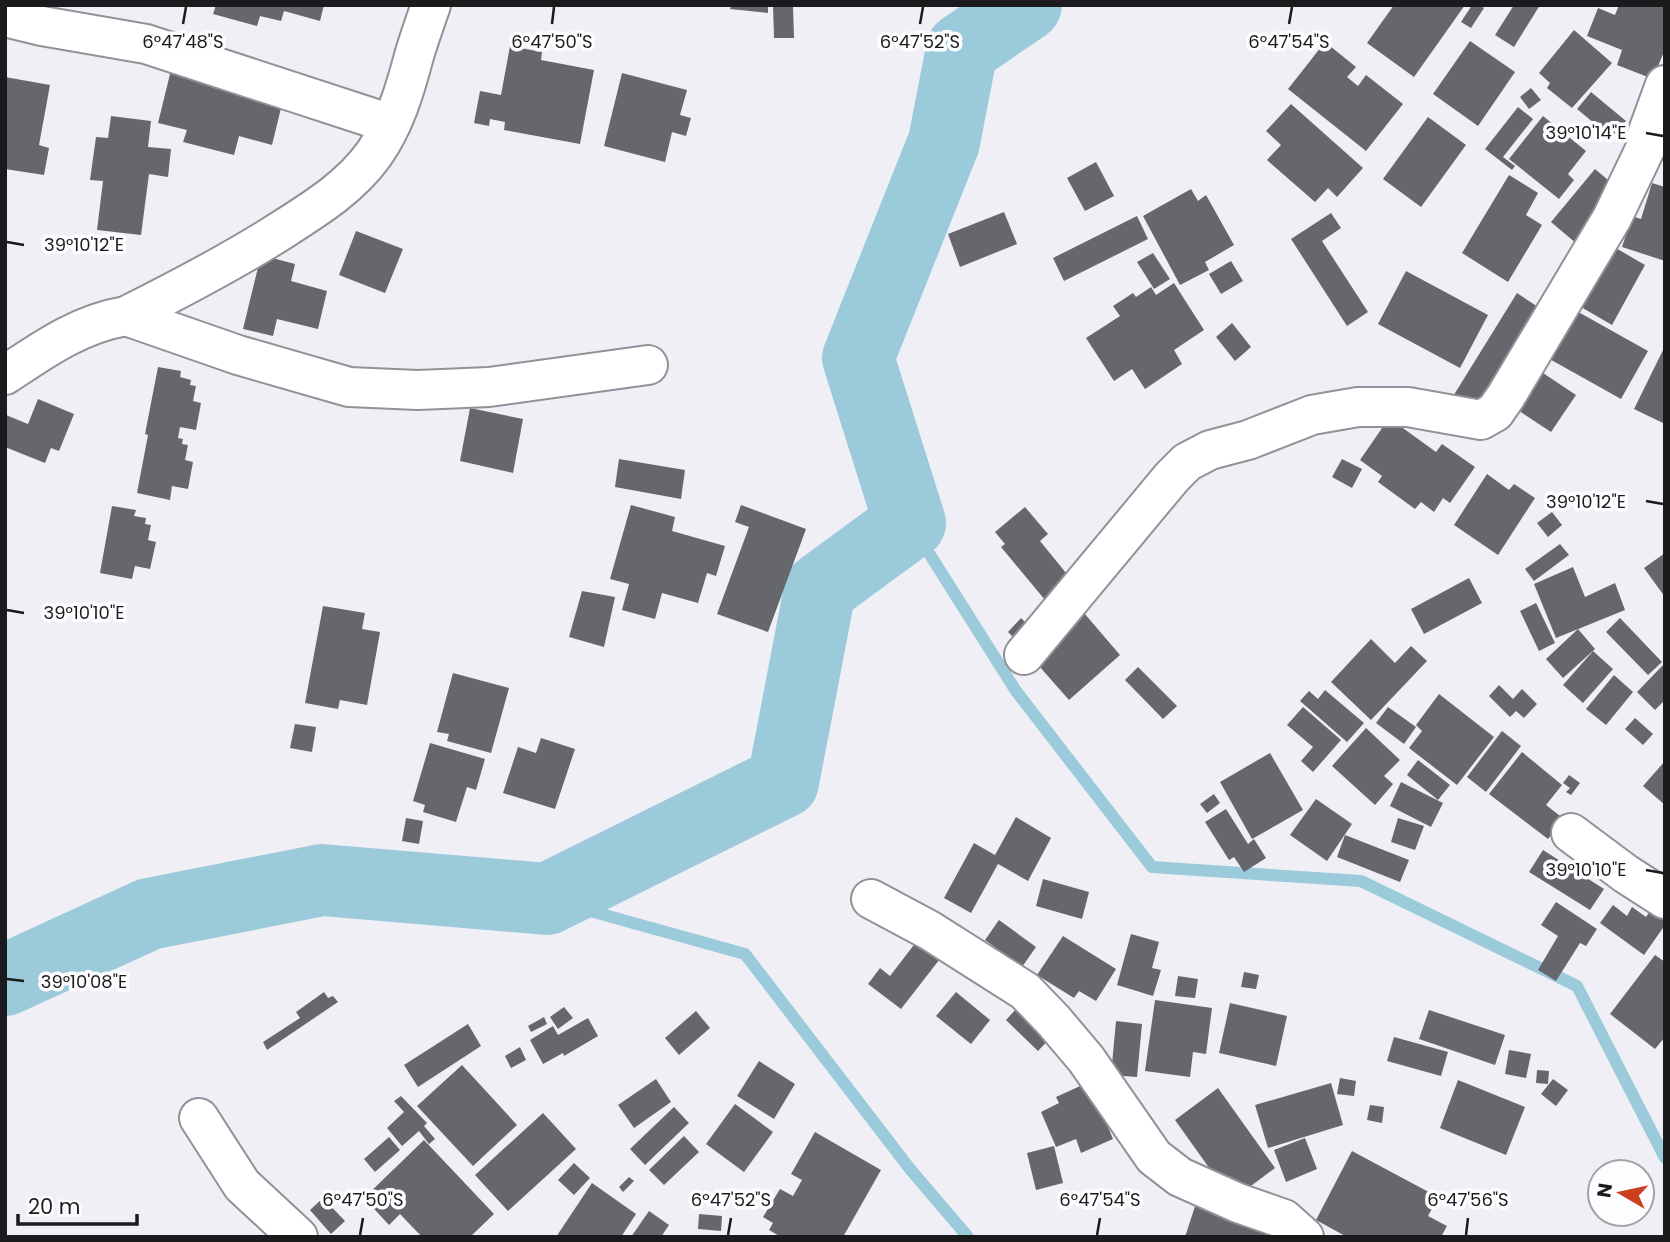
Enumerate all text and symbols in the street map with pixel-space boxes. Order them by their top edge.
text: 6°47'48"S [142,29,224,54]
text: 6°47'50"S [511,29,593,54]
text: 6°47'52"S [880,29,960,54]
text: 6°47'54"S [1248,29,1330,54]
text: 39°10'14"E [1546,120,1626,145]
text: 39°10'12"E [44,232,124,257]
text: 39°10'12"E [1546,489,1626,514]
text: 39°10'10"E [44,600,124,625]
text: 39°10'10"E [1546,857,1626,882]
text: 39°10'08"E [41,969,127,994]
north arrow [1586,1158,1656,1228]
text: N [1590,1181,1619,1200]
scale bar [18,1182,136,1226]
text: 6°47'50"S [322,1187,404,1212]
text: 6°47'52"S [691,1187,771,1212]
text: 6°47'54"S [1059,1187,1141,1212]
text: 6°47'56"S [1427,1187,1509,1212]
text: 20 m [28,1192,81,1221]

